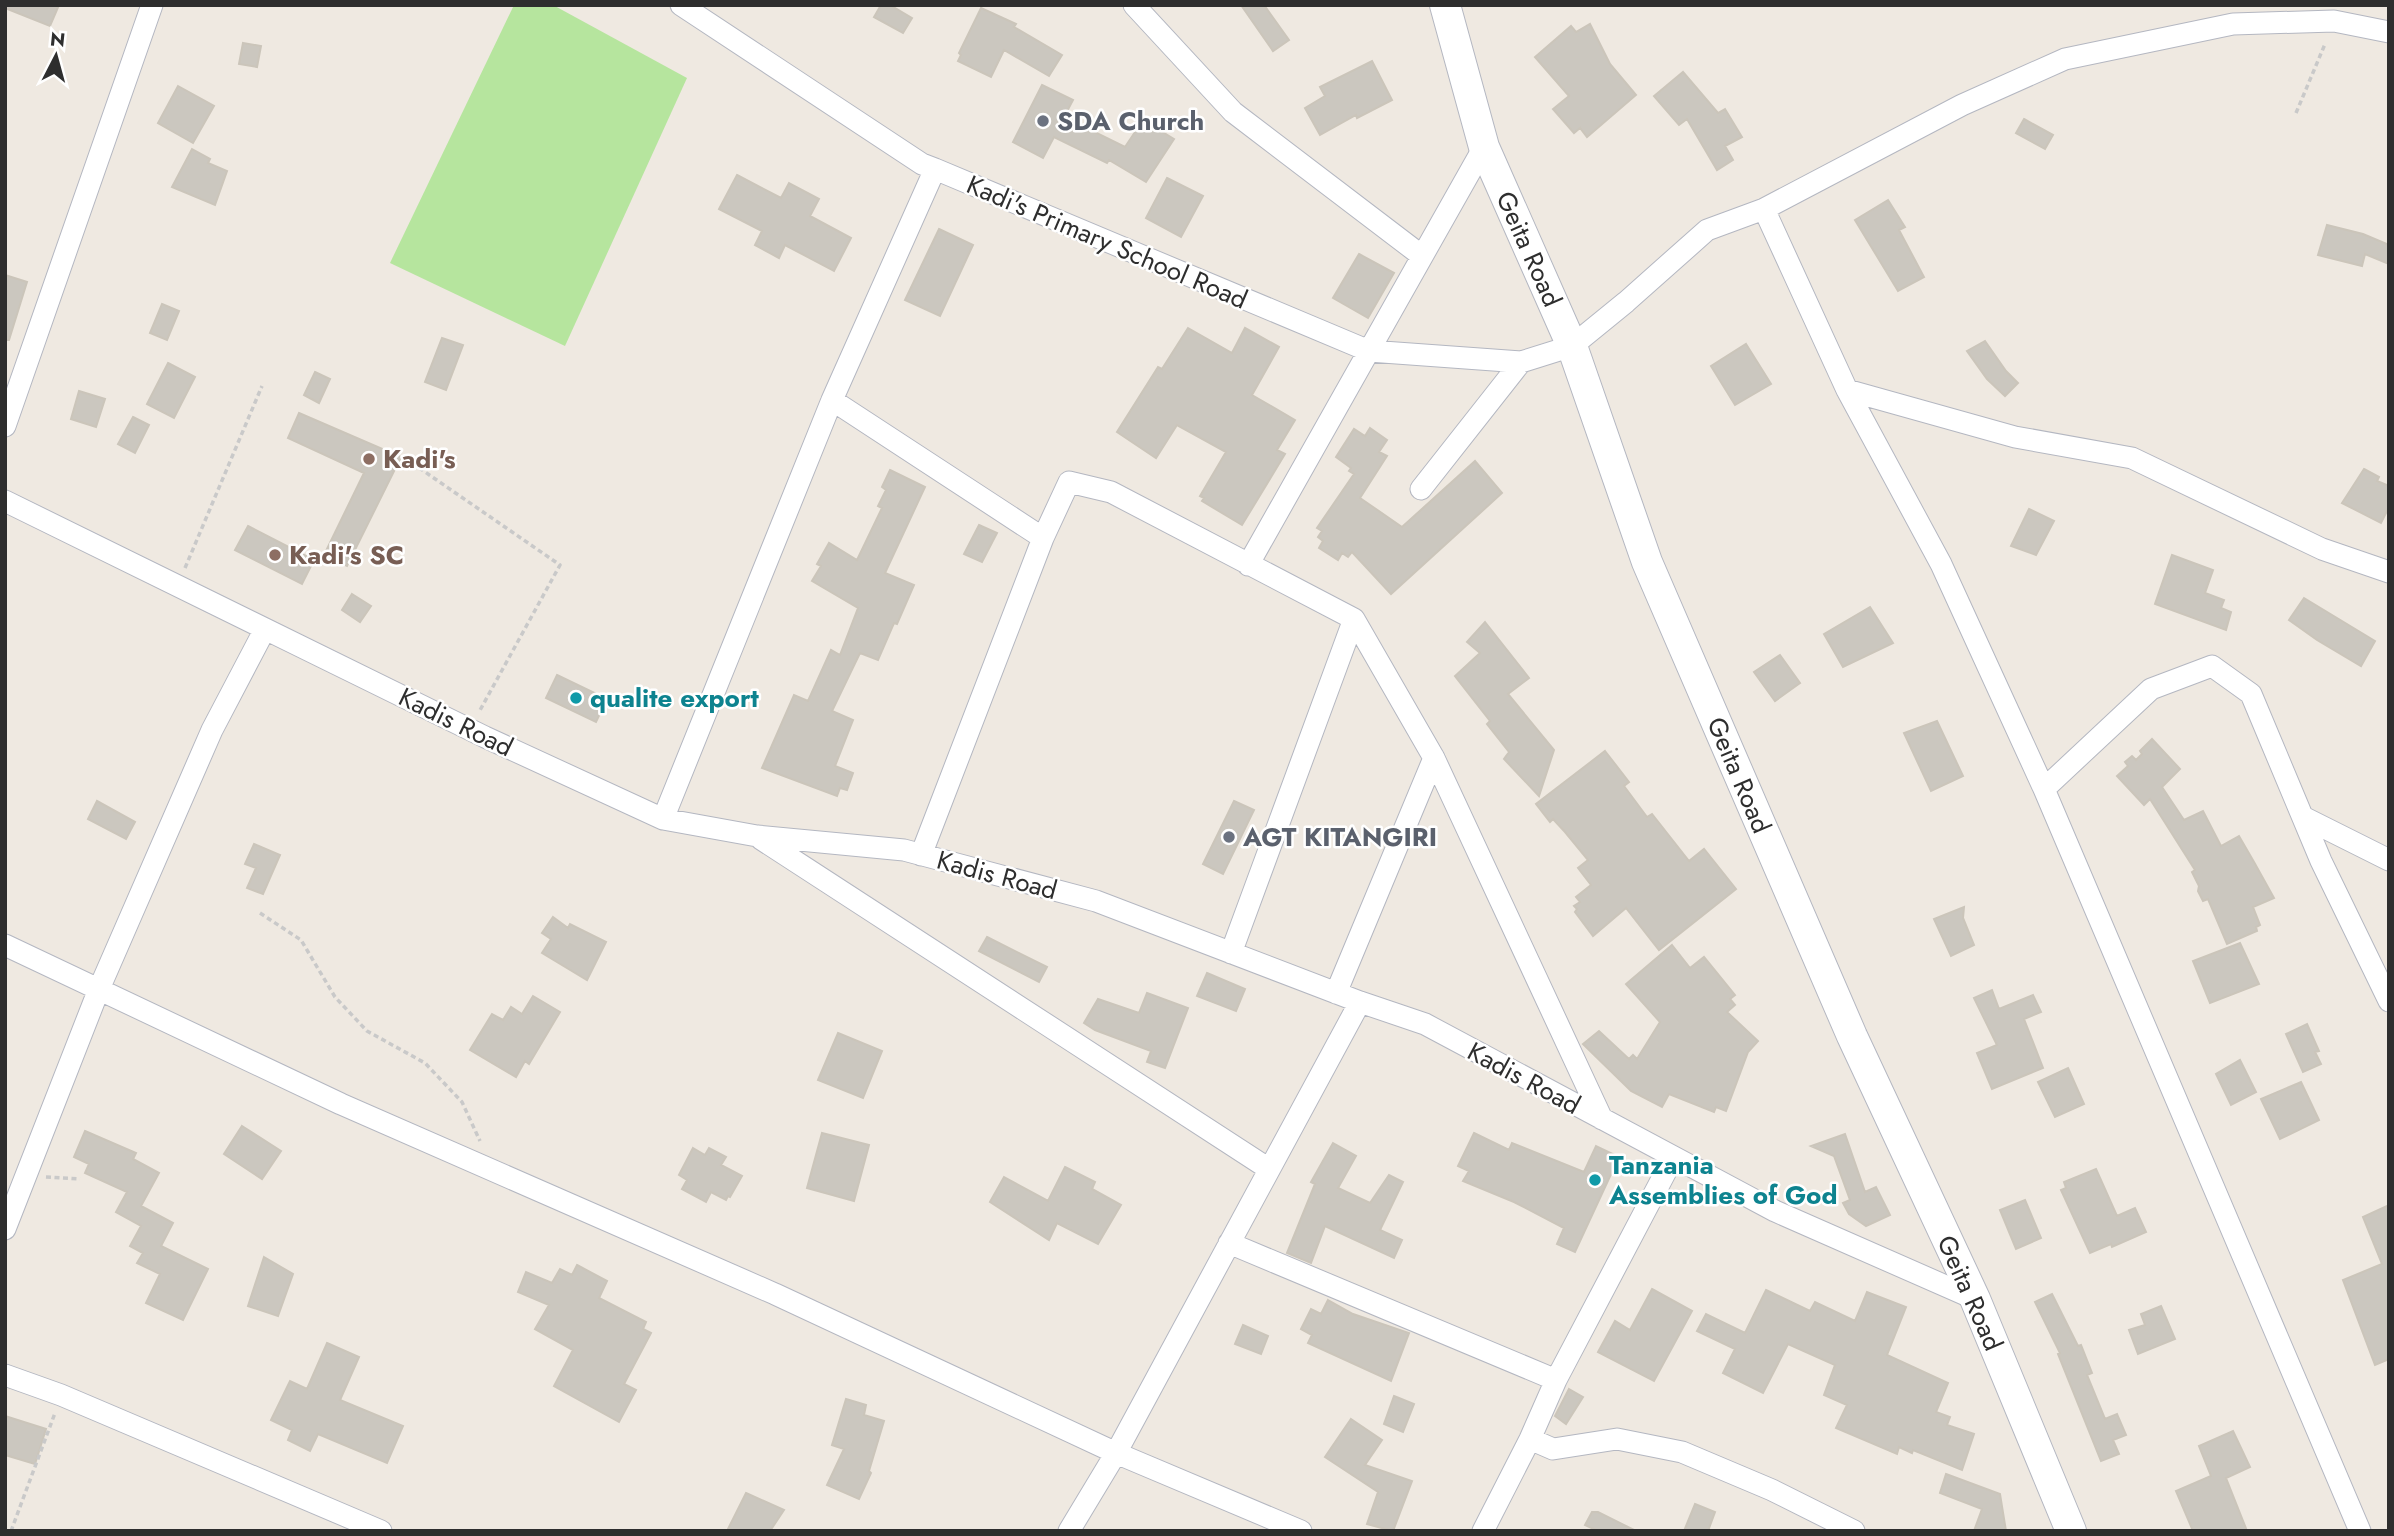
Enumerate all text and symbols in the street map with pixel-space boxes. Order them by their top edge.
north arrow [21,21,91,91]
text: N [49,25,67,54]
place label: SDA Church [1057,102,1204,140]
marker: SDA Church [1035,113,1051,129]
street label: Kadi's Primary School Road [961,166,1253,318]
street label: Geita Road [1487,185,1571,313]
place label: Kadi's [383,440,456,478]
marker: Kadi's [361,451,377,467]
place label: Kadi's SC [289,536,404,574]
marker: Kadi's SC [267,547,283,563]
street label: Kadis Road [392,678,520,766]
place label: qualite export [590,679,760,717]
marker: qualite export [568,690,584,706]
street label: Geita Road [1697,711,1781,839]
place label: AGT KITANGIRI [1242,818,1437,856]
marker: AGT KITANGIRI [1221,829,1237,845]
street label: Kadis Road [933,841,1061,909]
street label: Kadis Road [1461,1032,1587,1124]
place label: Tanzania Assemblies of God [1608,1146,1837,1214]
marker: Tanzania Assemblies of God [1587,1172,1603,1188]
street label: Geita Road [1928,1229,2012,1357]

